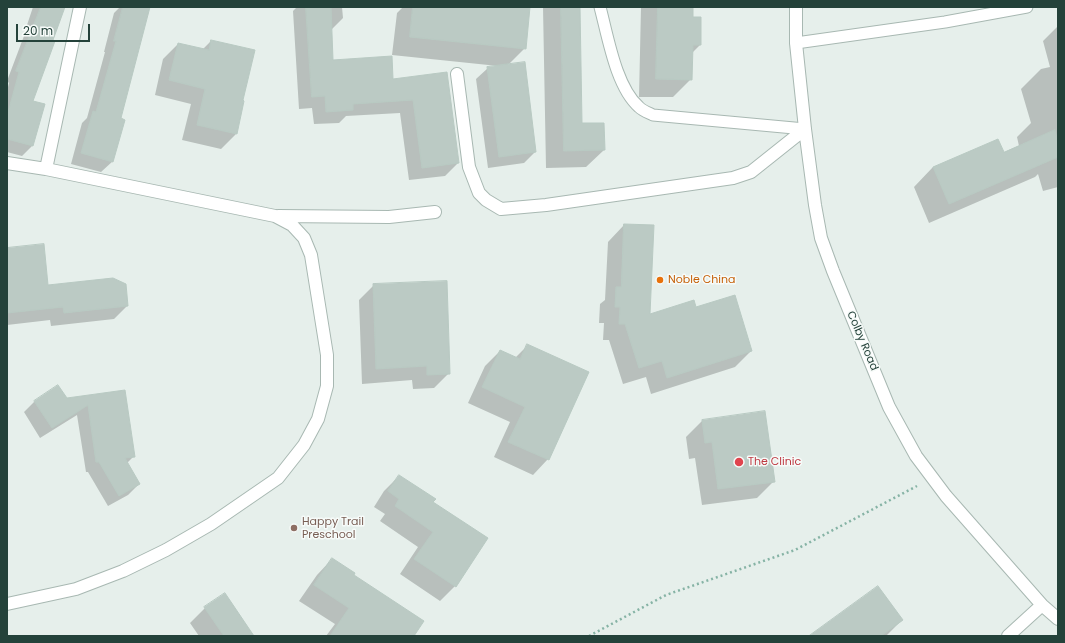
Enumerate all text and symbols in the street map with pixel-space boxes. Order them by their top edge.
scale bar [18,16,92,42]
text: 20 m [23,22,53,39]
place label: Noble China [668,273,735,287]
marker: Noble China [655,275,665,285]
street label: Colby Road [844,309,880,373]
place label: The Clinic [748,455,801,469]
marker: The Clinic [733,456,745,468]
place label: Happy Trail Preschool [302,515,364,541]
marker: Happy Trail Preschool [289,523,299,533]

